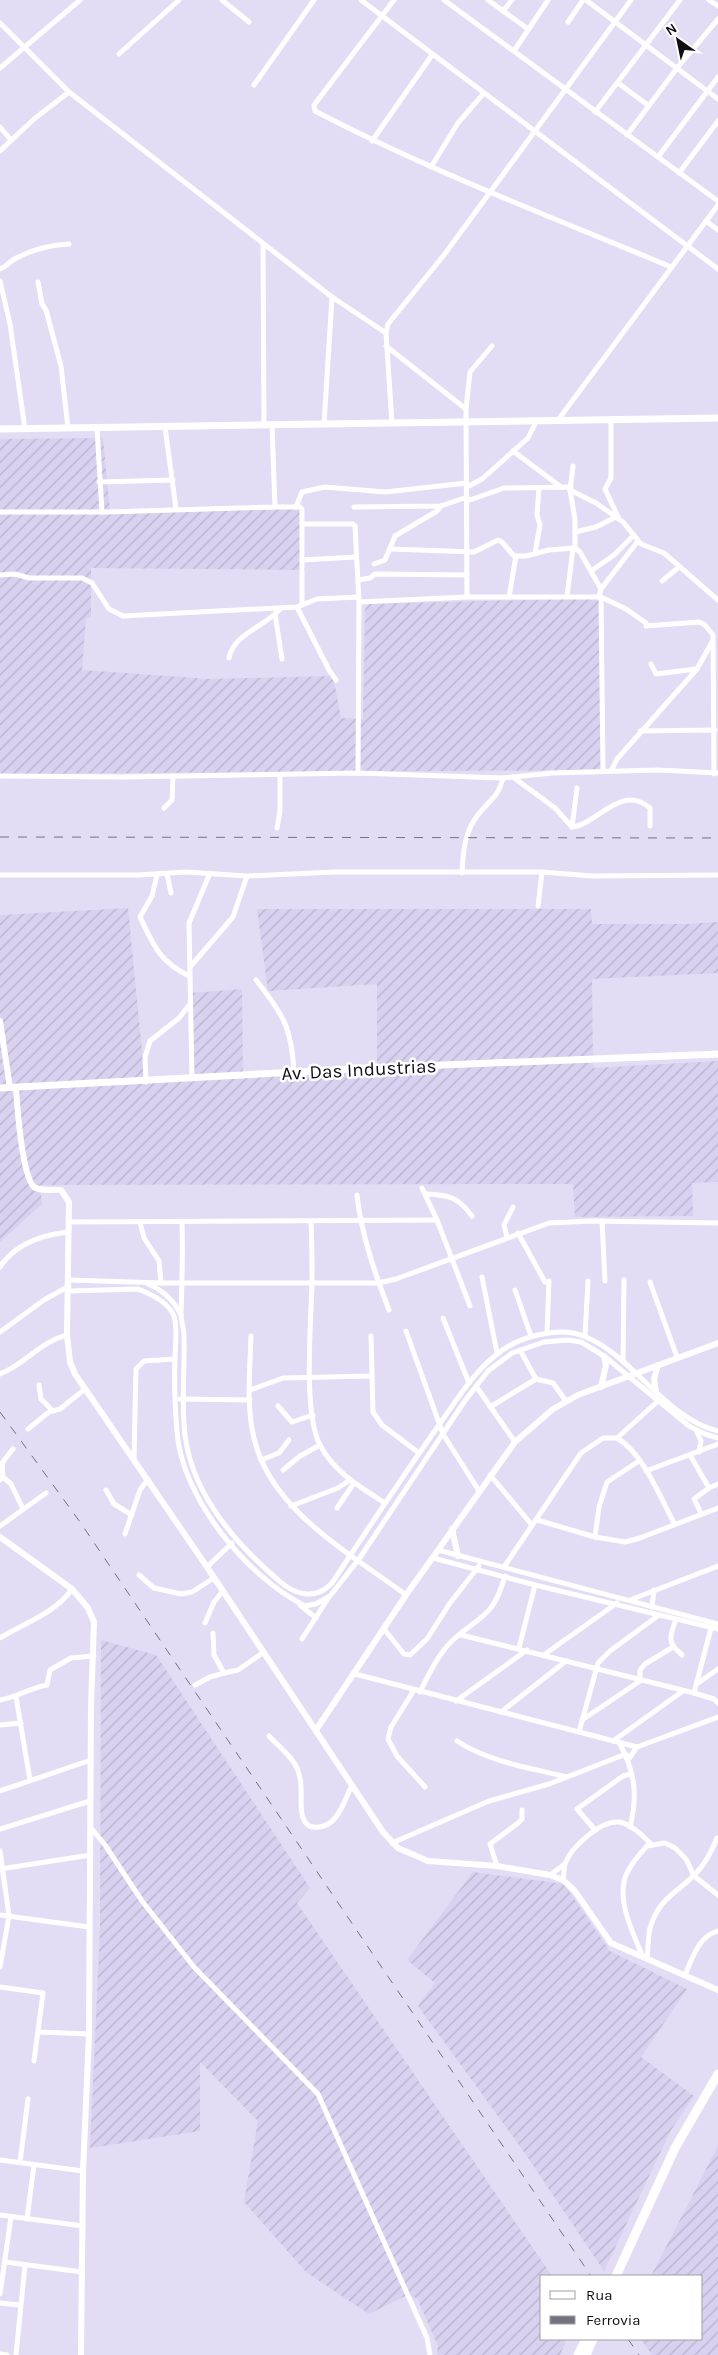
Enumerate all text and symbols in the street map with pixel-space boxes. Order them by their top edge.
north arrow [653,15,703,65]
text: N [662,20,680,39]
street label: Av. Das Industrias [281,1055,437,1085]
legend [540,2275,703,2340]
text: Rua [586,2286,613,2304]
text: Ferrovia [586,2311,640,2329]

